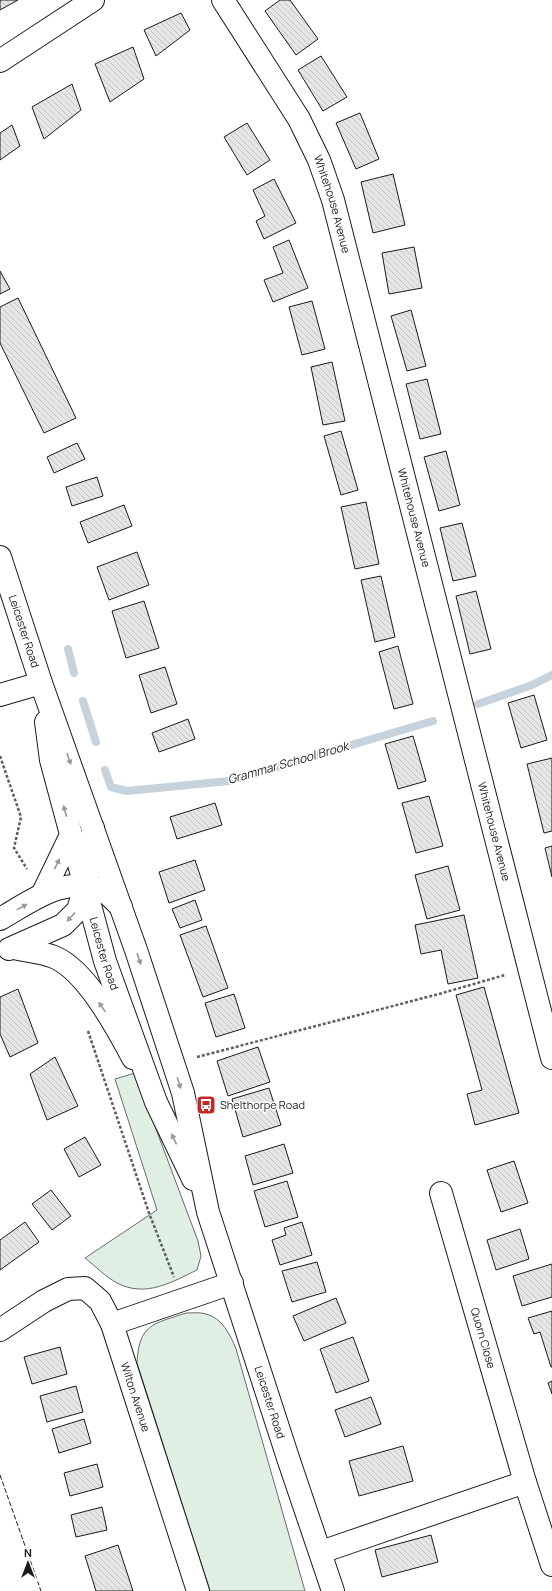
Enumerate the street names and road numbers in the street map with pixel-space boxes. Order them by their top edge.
street label: Whitehouse Avenue [311,153,354,255]
street label: Whitehouse Avenue [395,466,435,569]
street label: Leicester Road [6,593,43,669]
street label: Whitehouse Avenue [475,780,515,883]
street label: Leicester Road [86,915,123,992]
street label: Quorn Close [468,1306,500,1371]
street label: Wilton Avenue [118,1360,154,1434]
street label: Leicester Road [251,1364,289,1440]

